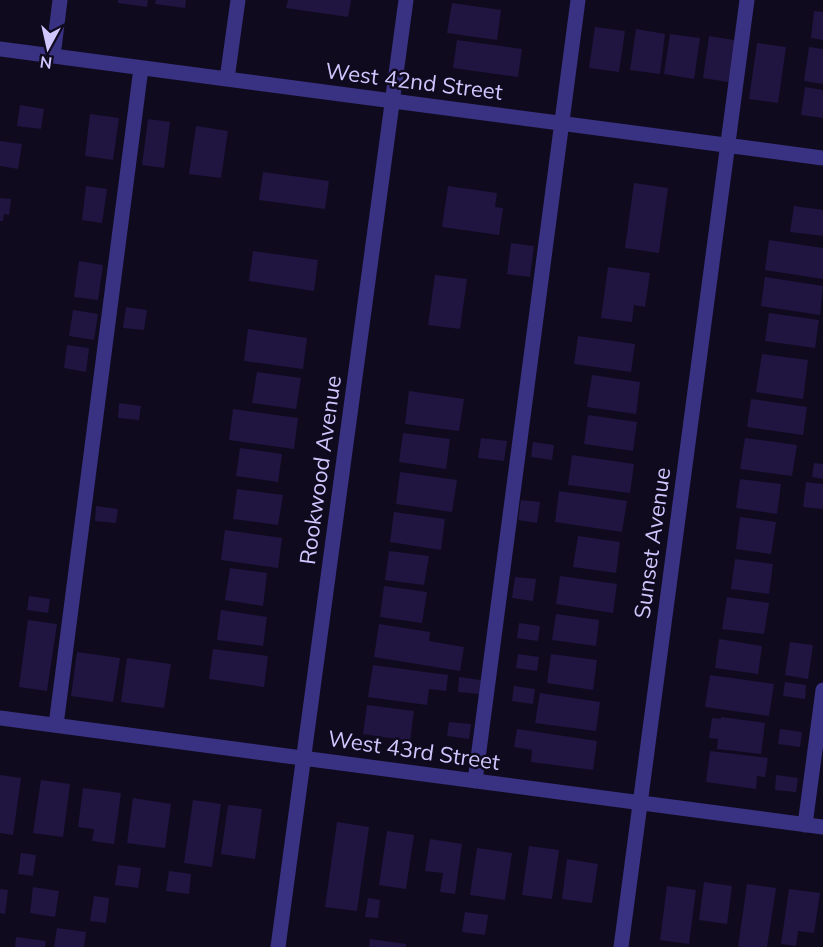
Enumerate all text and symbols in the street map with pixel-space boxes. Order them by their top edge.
north arrow [18,18,78,78]
text: N [39,52,53,74]
street label: West 42nd Street [324,56,505,106]
street label: Rookwood Avenue [293,374,347,566]
street label: Sunset Avenue [628,466,676,620]
street label: West 43rd Street [326,724,502,776]

